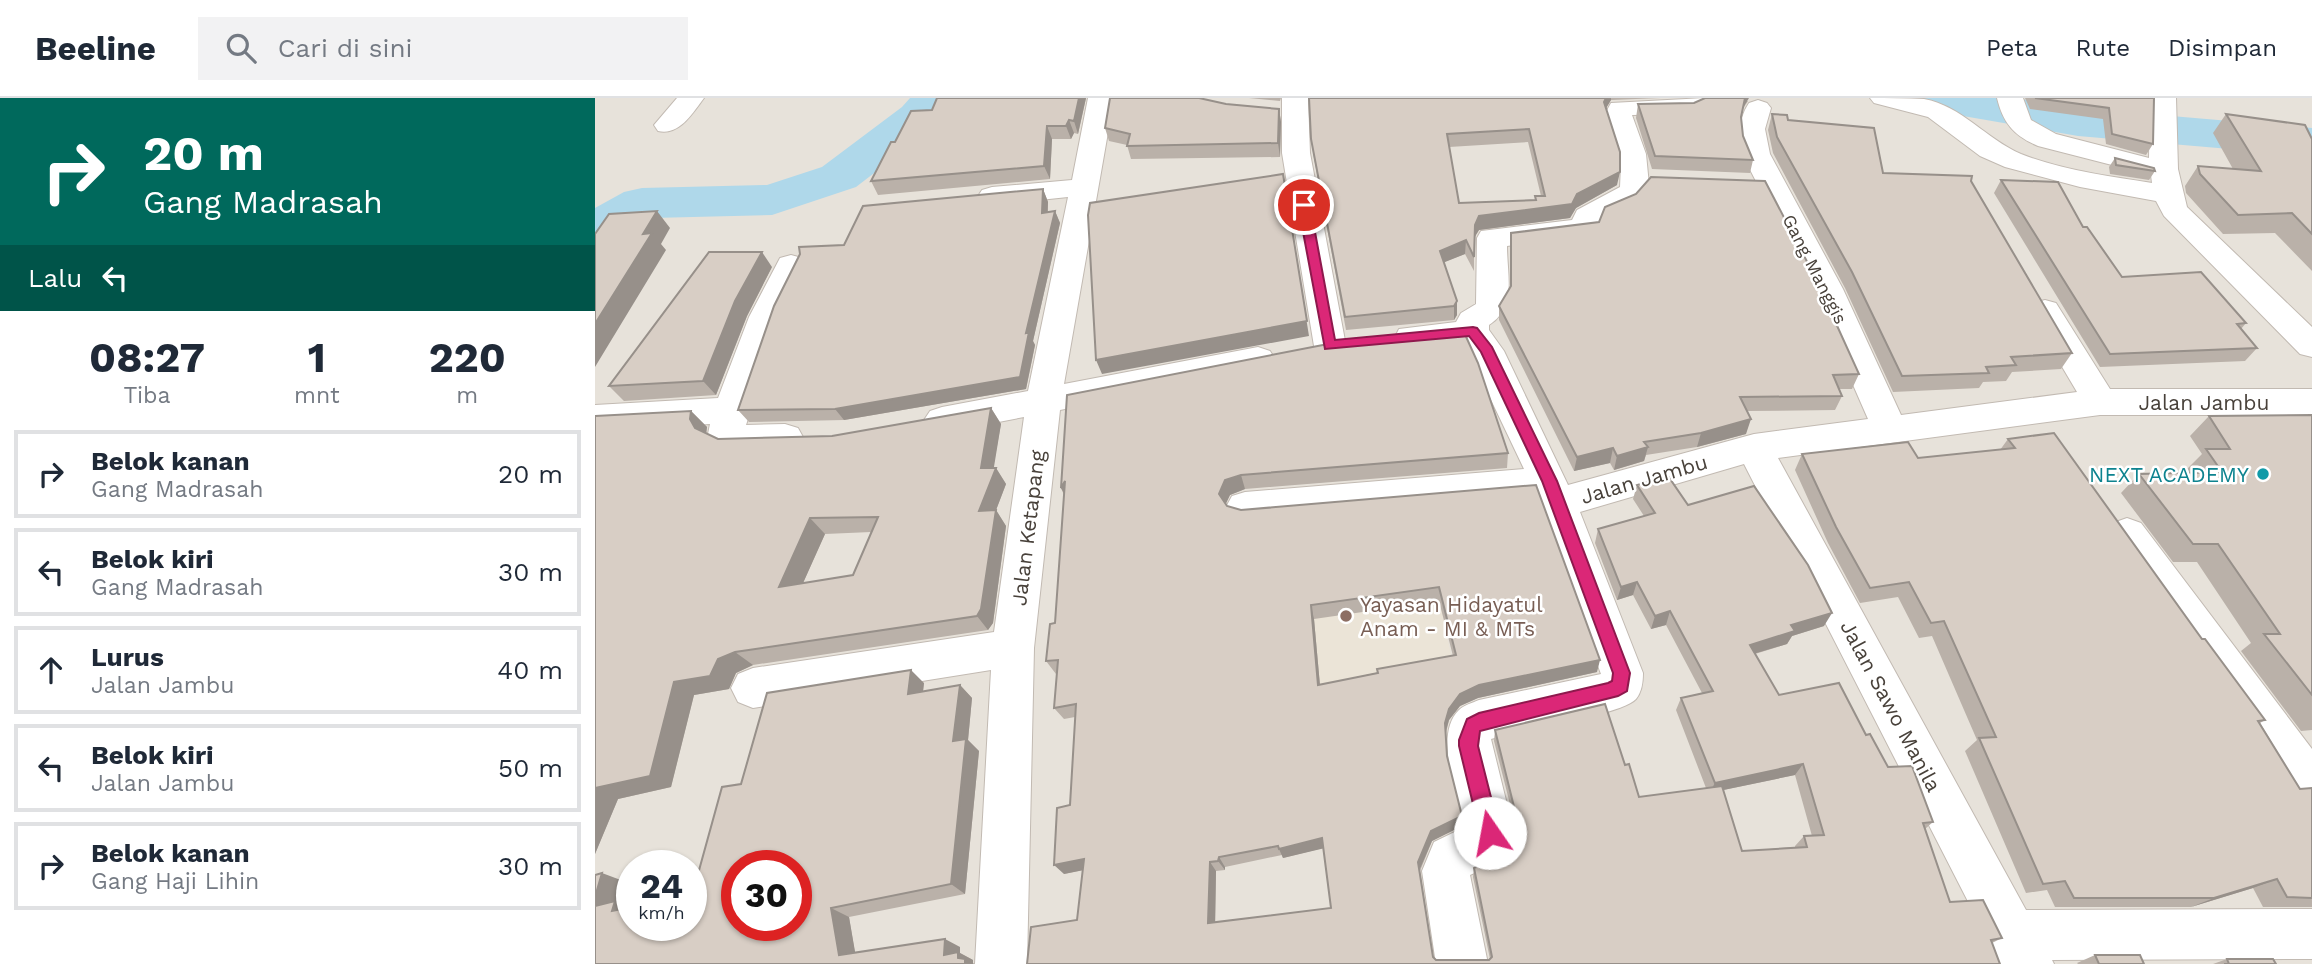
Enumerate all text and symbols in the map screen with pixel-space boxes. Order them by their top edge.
search box [198,17,688,80]
text: Beeline [35,29,156,68]
icon: search [222,29,260,67]
text: Cari di sini [278,33,412,63]
text: Peta [1986,34,2038,62]
text: Rute [2076,34,2130,62]
text: Disimpan [2168,34,2277,62]
text: 20 m [143,124,264,182]
icon: right [28,126,119,217]
pin [1274,175,1334,235]
text: Gang Madrasah [143,183,383,221]
icon: arrive [1285,186,1323,224]
street label: Gang Manggis [1778,211,1852,327]
icon: left [96,259,134,297]
text: Lalu [28,263,82,293]
text: 08:27 [89,333,205,382]
text: 1 [308,333,326,382]
text: 220 [429,333,506,382]
text: Tiba [123,382,171,409]
text: mnt [294,382,340,409]
text: m [456,382,478,409]
street label: Jalan Jambu [2139,390,2269,415]
text: Belok kanan [91,446,250,476]
street label: Jalan Ketapang [1006,448,1050,607]
street label: Jalan Jambu [1578,449,1710,509]
icon: right [32,455,70,493]
text: 20 m [498,459,563,489]
place label: NEXT ACADEMY [2089,462,2249,487]
marker: NEXT ACADEMY [2255,466,2271,482]
text: Gang Madrasah [91,476,263,503]
text: Belok kiri [91,544,214,574]
icon: left [32,553,70,591]
text: 30 m [498,557,563,587]
text: Gang Madrasah [91,574,263,601]
place label: Yayasan Hidayatul Anam - MI & MTs [1360,592,1543,641]
marker: Yayasan Hidayatul Anam - MI & MTs [1338,608,1354,624]
street label: Jalan Sawo Manila [1835,616,1947,796]
text: Lurus [91,642,164,672]
icon: ahead [32,651,70,689]
text: 40 m [497,655,563,685]
text: Jalan Jambu [91,672,234,699]
text: Belok kiri [91,740,214,770]
icon: left [32,749,70,787]
text: 50 m [498,753,563,783]
text: Jalan Jambu [91,770,234,797]
position arrow [1453,796,1527,870]
text: Belok kanan [91,838,250,868]
icon: right [32,847,70,885]
speed limit sign: 30 [721,850,812,941]
text: 30 m [498,851,563,881]
text: 24 [640,865,683,907]
text: Gang Haji Lihin [91,868,259,895]
text: km/h [638,902,685,923]

